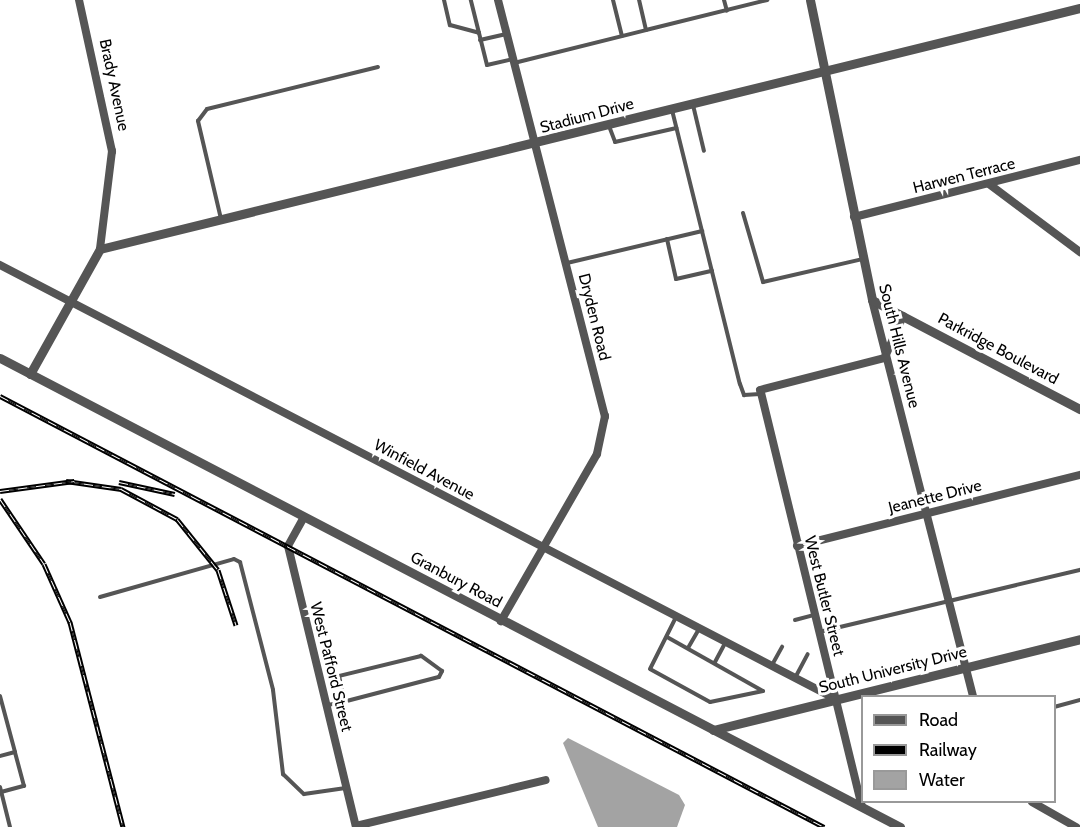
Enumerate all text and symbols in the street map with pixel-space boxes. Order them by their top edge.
street label: Brady Avenue [95,37,133,133]
street label: Stadium Drive [538,94,636,138]
street label: Harwen Terrace [911,154,1017,198]
street label: Dryden Road [574,272,614,362]
street label: South Hills Avenue [874,282,924,410]
street label: Parkridge Boulevard [934,309,1062,389]
street label: Winfield Avenue [370,435,478,505]
street label: Jeanette Drive [886,476,984,518]
street label: West Butler Street [800,534,848,658]
street label: Granbury Road [407,548,505,612]
street label: West Pafford Street [306,600,356,734]
street label: South University Drive [817,642,969,698]
legend [861,695,1056,803]
text: Road [919,709,958,731]
text: Railway [919,739,977,761]
text: Water [919,769,965,791]

